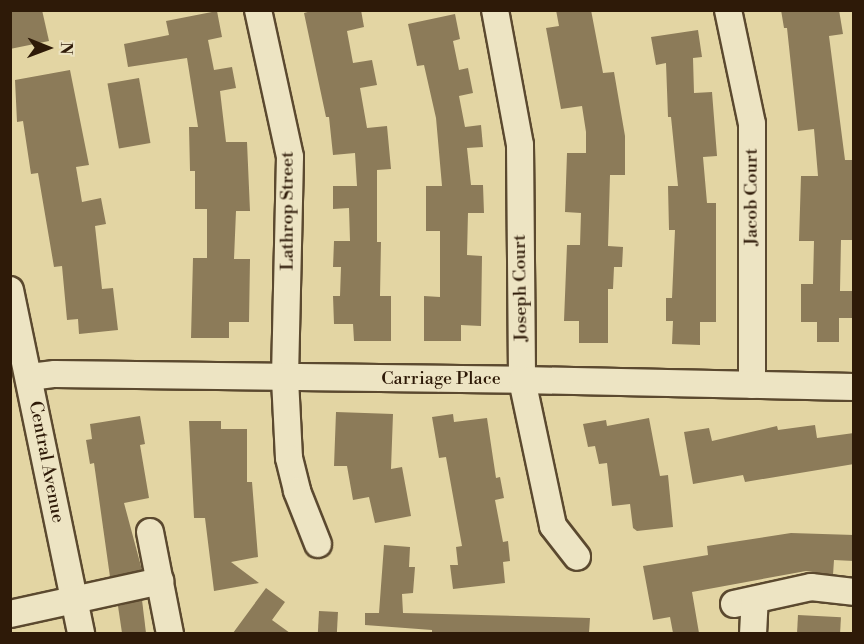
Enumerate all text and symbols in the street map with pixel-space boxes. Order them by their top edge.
north arrow [18,18,78,78]
text: N [56,42,76,55]
street label: Jacob Court [741,148,763,246]
street label: Lathrop Street [277,151,299,271]
street label: Joseph Court [509,234,533,342]
street label: Carriage Place [381,368,501,390]
street label: Central Avenue [24,399,68,525]

